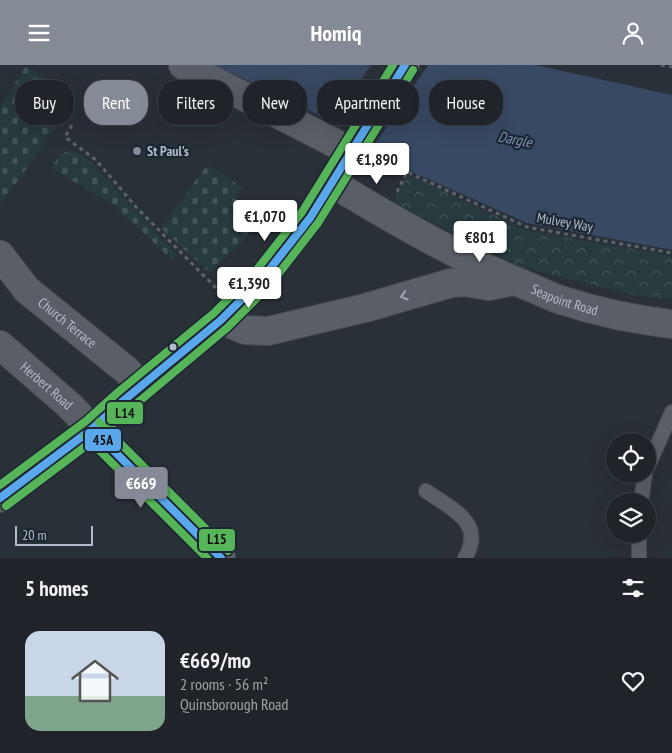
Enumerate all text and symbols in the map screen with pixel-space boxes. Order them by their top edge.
icon: menu [25,19,53,47]
text: Homiq [311,19,361,47]
icon: person [619,19,647,47]
chip: Buy [15,80,74,125]
chip: Rent [84,80,148,125]
chip: Filters [158,80,233,125]
chip: New [243,80,307,125]
chip: Apartment [317,80,419,125]
chip: House [429,80,503,125]
water label: Dargle [496,126,534,152]
place label: St Paul's [147,142,189,160]
pin: €1,890 [336,143,418,185]
marker: St Paul's [131,145,143,157]
text: €1,890 [356,149,398,169]
pin: €1,070 [224,199,306,242]
text: €1,070 [244,206,286,226]
street label: Mulvey Way [536,208,595,236]
pin: €801 [450,221,510,263]
text: €801 [465,227,495,247]
pin: €1,390 [208,267,290,309]
text: €1,390 [228,273,270,293]
street label: Seapoint Road [528,280,600,319]
one-way arrow [400,291,409,301]
street label: Church Terrace [34,293,101,352]
unlabelled marker [168,342,178,352]
street label: Herbert Road [17,358,77,413]
line badge: L14 [106,401,144,425]
text: L14 [115,404,135,422]
line badge: 45A [84,428,122,452]
text: 45A [93,431,114,449]
map controls [606,433,656,543]
button: locate [606,433,656,483]
pin: €669 [111,467,171,509]
text: €669 [126,473,156,493]
button: layers [606,493,656,543]
scale bar [15,523,92,546]
text: 20 m [22,526,47,544]
line badge: L15 [198,528,236,552]
text: L15 [207,530,227,548]
icon: filters [619,574,647,602]
text: 5 homes [25,575,88,602]
text: €669/mo [180,647,251,674]
icon: home [65,651,125,711]
icon: heart [619,667,647,695]
text: 2 rooms · 56 m² [180,674,268,694]
text: Quinsborough Road [180,694,288,714]

